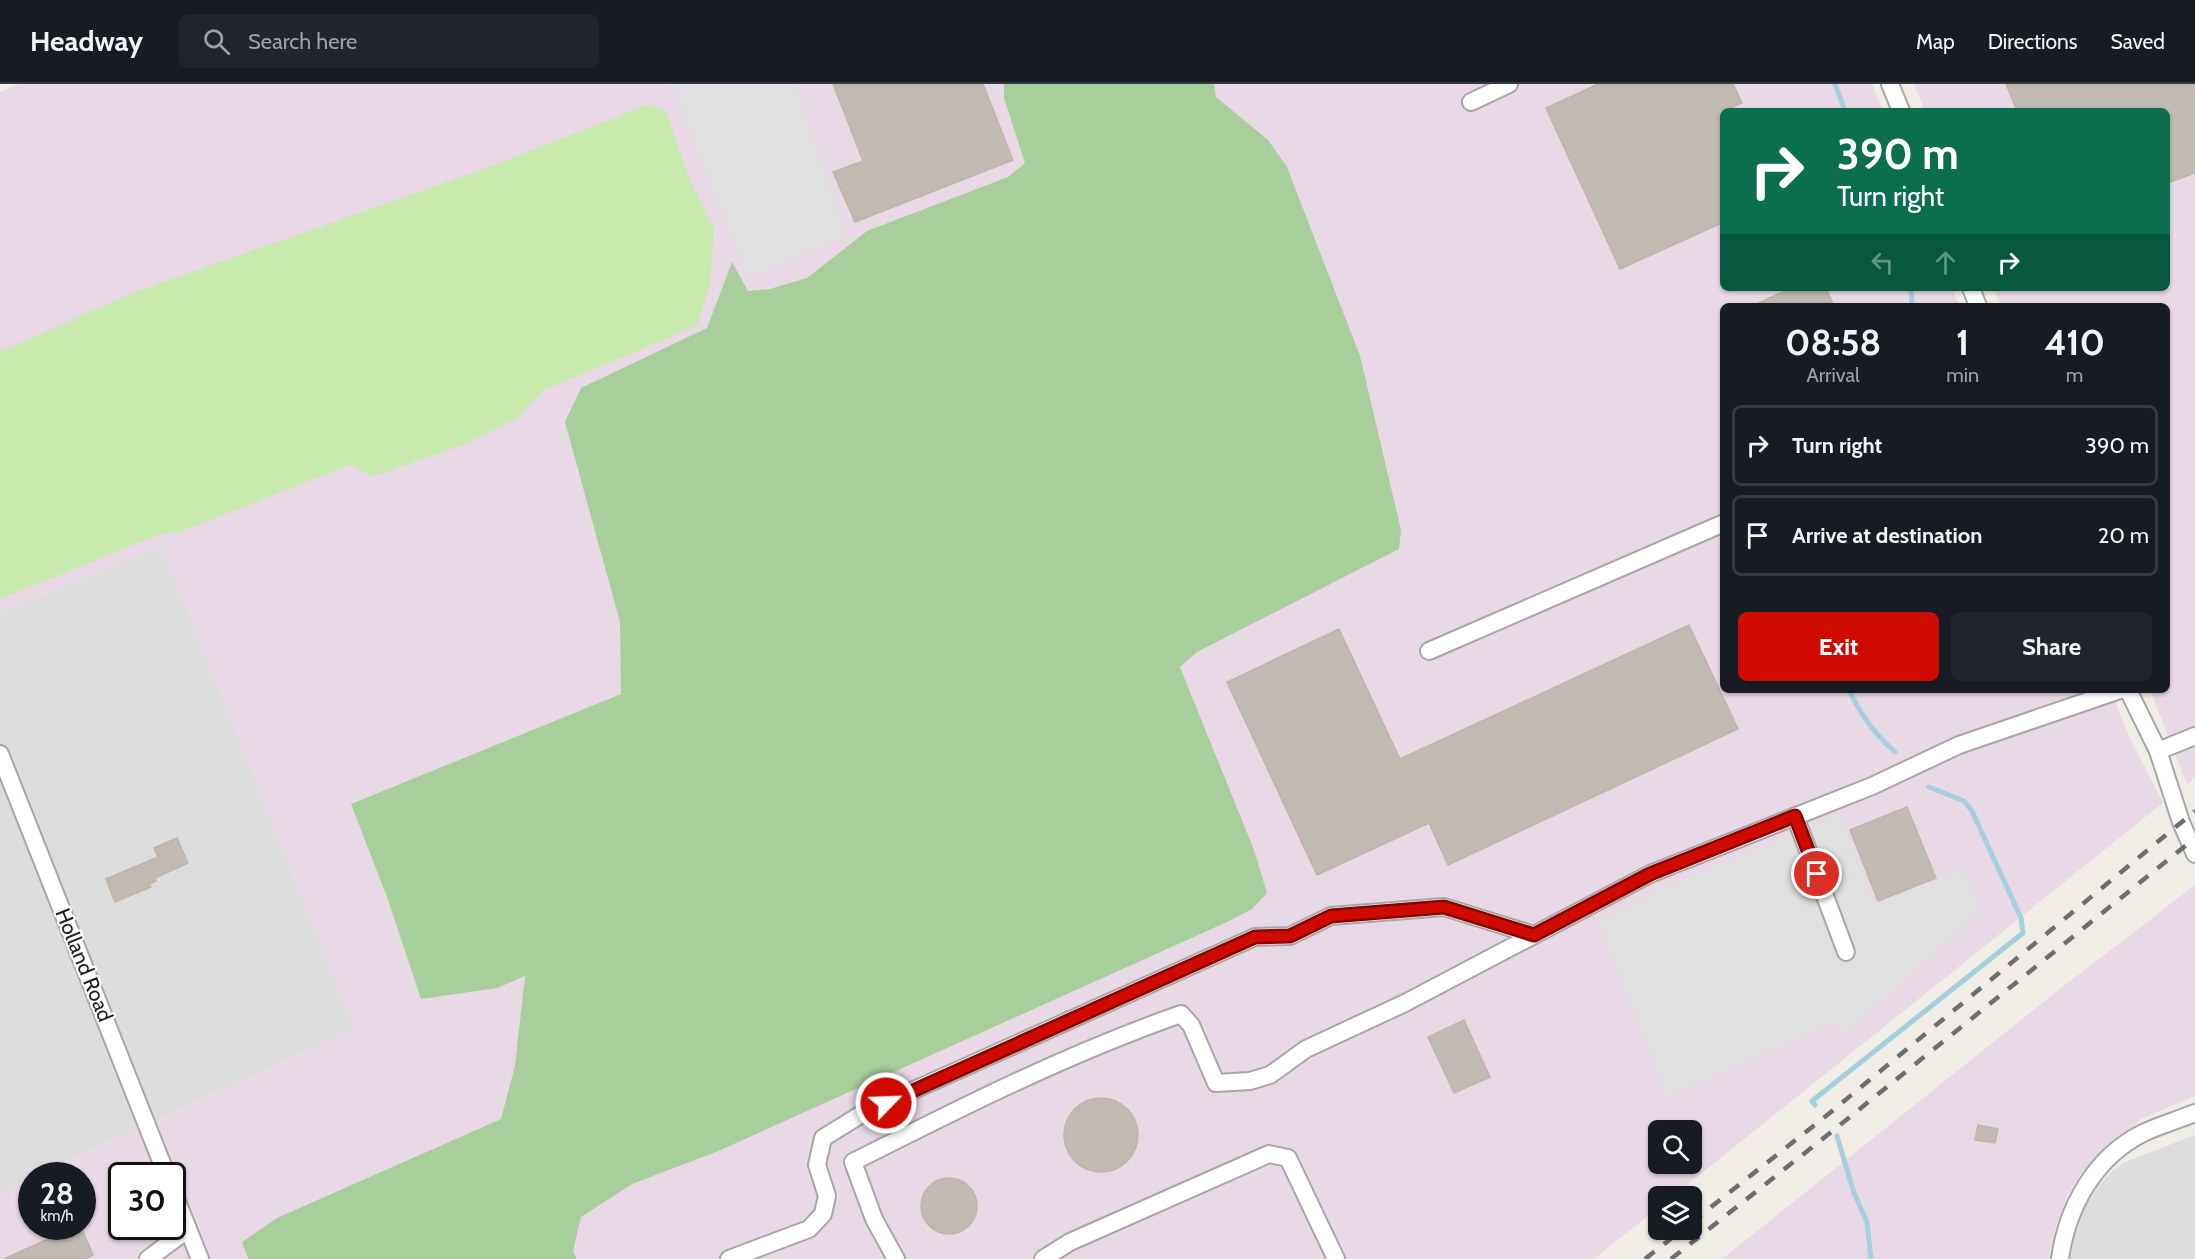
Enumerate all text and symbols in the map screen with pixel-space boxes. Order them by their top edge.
search box [179,14,599,68]
text: Headway [30,24,143,58]
icon: search [200,25,233,58]
text: Search here [248,28,357,55]
text: Map [1916,29,1955,54]
text: Directions [1988,29,2077,54]
text: Saved [2110,29,2165,54]
text: 390 m [1837,128,1959,180]
icon: right [1738,132,1816,210]
text: Turn right [1837,180,1944,213]
icon: left [1866,246,1899,279]
icon: ahead [1929,246,1962,279]
icon: right [1992,246,2025,279]
text: 08:58 [1785,320,1881,364]
text: 1 [1956,320,1969,364]
text: 410 [2044,320,2105,364]
text: Arrival [1806,363,1860,387]
text: min [1946,363,1979,387]
text: m [2066,363,2083,387]
icon: right [1741,429,1774,462]
text: Turn right [1792,432,1882,459]
text: 390 m [2085,432,2149,459]
icon: arrive [1741,519,1774,552]
text: Arrive at destination [1792,522,1982,549]
text: 20 m [2098,522,2149,549]
button: Exit [1738,612,1939,681]
button: Share [1951,612,2152,681]
pin [1791,848,1842,899]
icon: arrive [1800,857,1833,890]
street label: Holland Road [50,905,118,1025]
position arrow [854,1071,918,1135]
map controls [1648,1120,1702,1240]
button: search [1648,1120,1702,1174]
speed limit sign: 30 [108,1162,186,1240]
text: 28 [40,1175,74,1212]
button: layers [1648,1186,1702,1240]
text: km/h [41,1207,73,1225]

